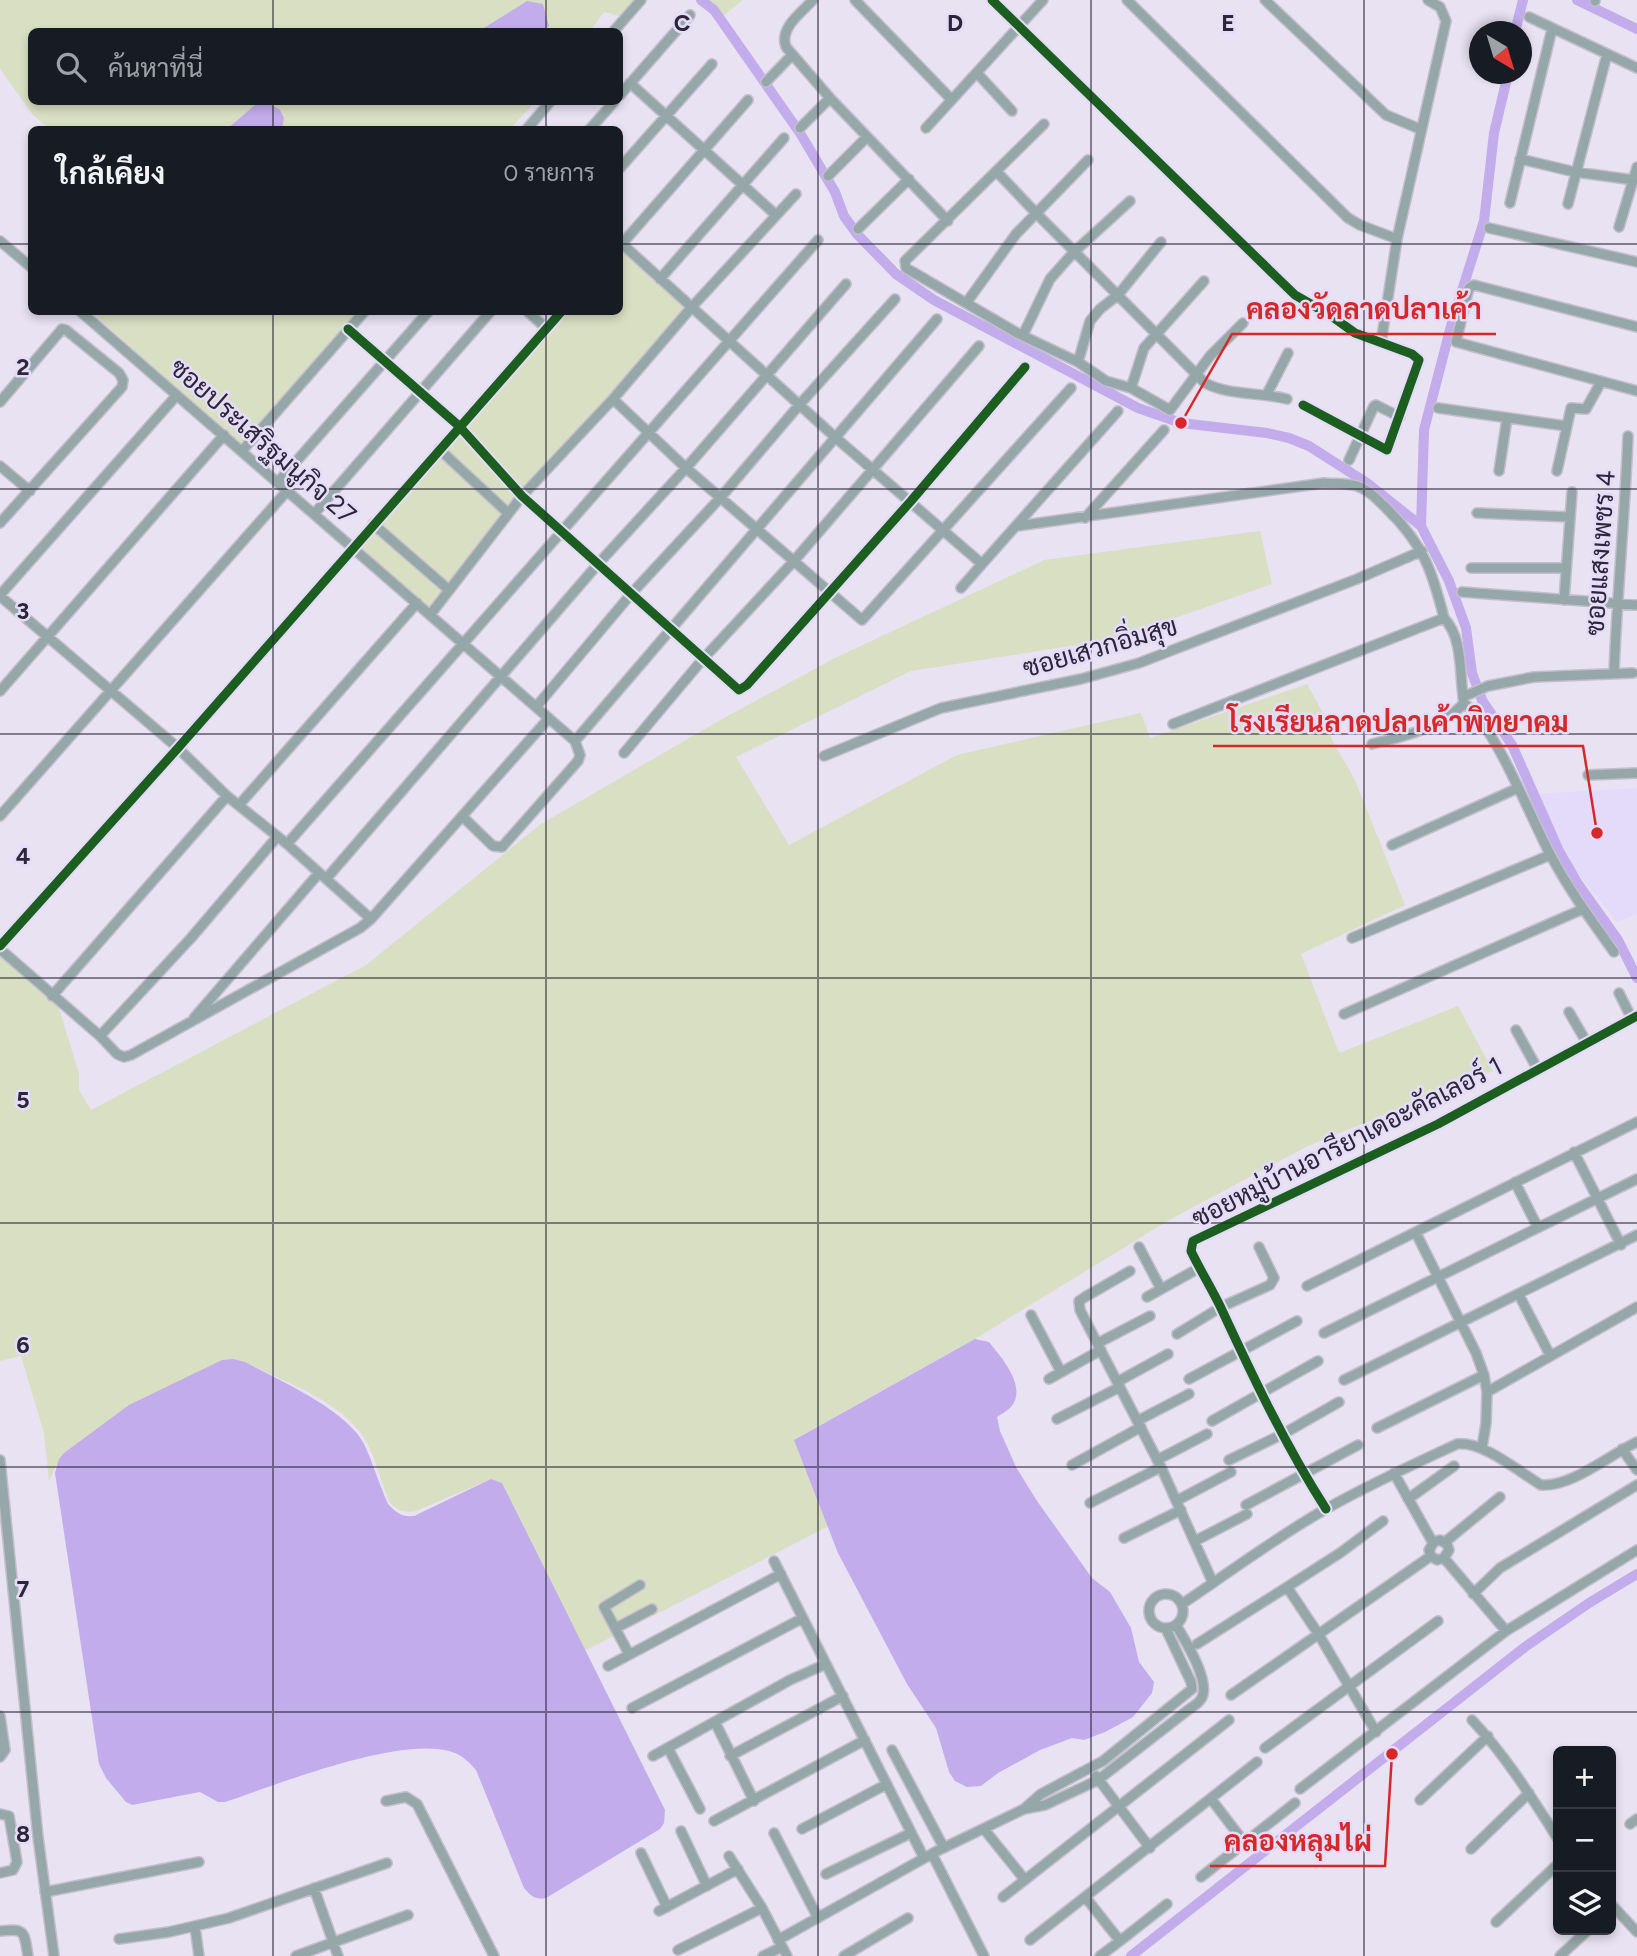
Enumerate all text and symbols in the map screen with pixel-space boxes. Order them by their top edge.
text: C [674,9,691,37]
text: D [947,9,963,37]
text: E [1221,9,1235,37]
north arrow [1469,21,1532,84]
search box [28,28,623,105]
icon: search [52,48,90,86]
text: ค้นหาที่นี่ [108,52,203,84]
text: ใกล้เคียง [56,155,165,192]
text: 0 รายการ [504,159,595,187]
callout: คลองวัดลาดปลาเค้า [1232,285,1496,334]
text: คลองวัดลาดปลาเค้า [1246,290,1482,326]
street label: ซอยประเสริฐมนูกิจ 27 [162,351,363,532]
text: 2 [16,353,30,381]
street label: ซอยแสงเพชร 4 [1578,469,1622,637]
text: 3 [17,597,29,625]
street label: ซอยเสวกอิ่มสุข [1018,605,1182,686]
callout: โรงเรียนลาดปลาเค้าพิทยาคม [1213,697,1583,746]
text: โรงเรียนลาดปลาเค้าพิทยาคม [1225,703,1569,739]
text: 4 [16,842,30,870]
street label: ซอยหมู่บ้านอารียาเดอะคัลเลอร์ 1 [1186,1049,1508,1236]
text: 5 [16,1086,30,1114]
text: 6 [16,1331,30,1359]
text: 7 [17,1575,30,1603]
map controls [1553,1746,1616,1935]
button: + [1553,1746,1616,1809]
button: − [1553,1809,1616,1872]
callout: คลองหลุมไผ่ [1210,1817,1385,1866]
text: 8 [16,1820,30,1848]
text: คลองหลุมไผ่ [1224,1822,1372,1861]
button: layers [1553,1872,1616,1935]

